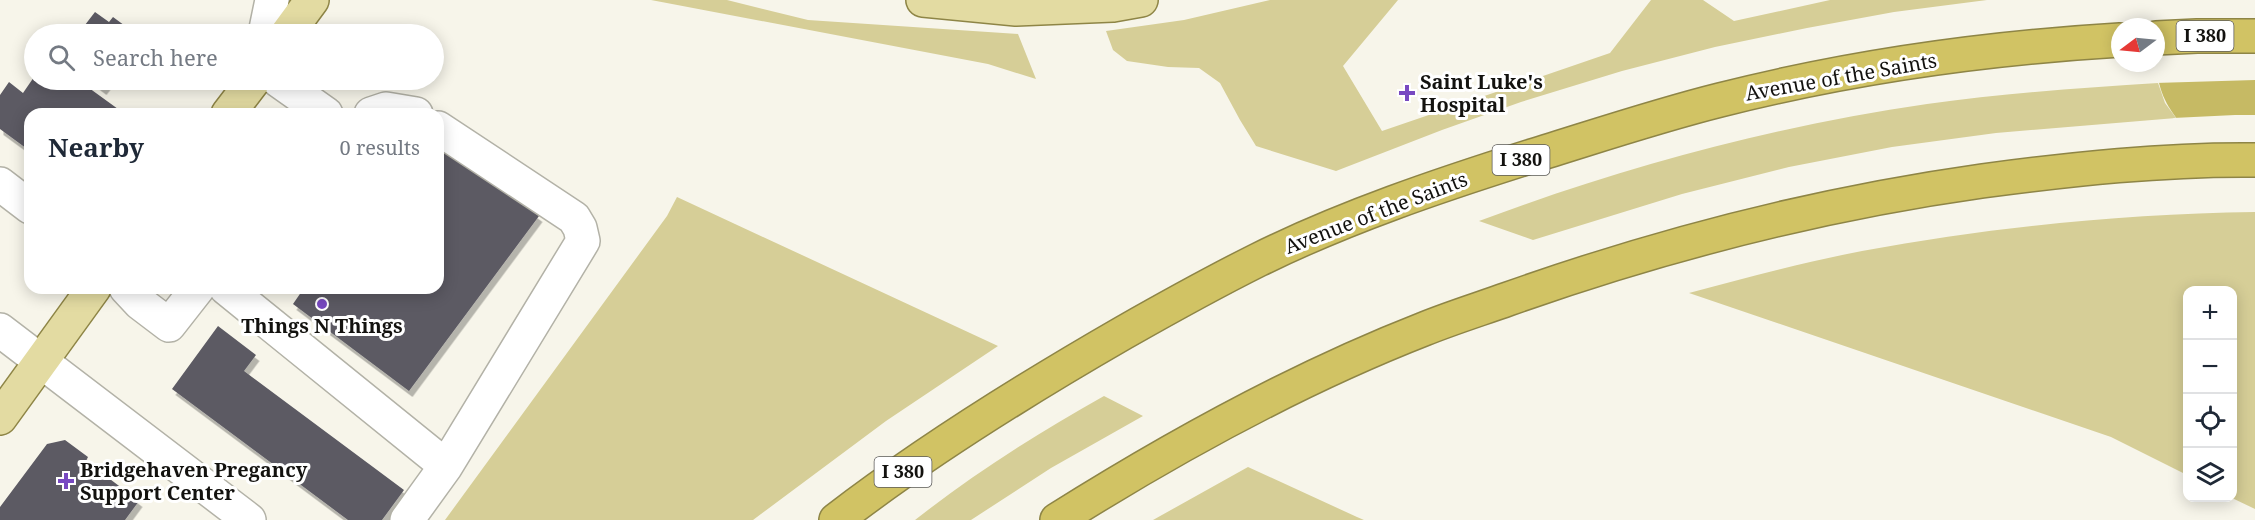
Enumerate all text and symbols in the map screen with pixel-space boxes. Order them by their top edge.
north arrow [2111,18,2165,72]
road number: I 380 [2176,21,2234,51]
search box [24,24,444,90]
icon: search [45,41,78,74]
text: Search here [93,42,218,72]
street label: Avenue of the Saints [1743,46,1939,107]
place label: Saint Luke's Hospital [1420,68,1543,118]
marker: Saint Luke's Hospital [1398,84,1416,102]
text: Nearby [48,129,144,165]
text: 0 results [340,134,420,161]
road number: I 380 [1492,145,1550,175]
street label: Avenue of the Saints [1280,165,1471,260]
map controls [2183,286,2237,502]
button: + [2183,286,2237,340]
marker: Things N Things [315,297,329,311]
place label: Things N Things [241,312,403,339]
button: − [2183,340,2237,394]
button: locate [2183,394,2237,448]
button: layers [2183,448,2237,502]
place label: Bridgehaven Pregancy Support Center [80,456,308,506]
road number: I 380 [874,457,932,487]
marker: Bridgehaven Pregancy Support Center [57,472,75,490]

